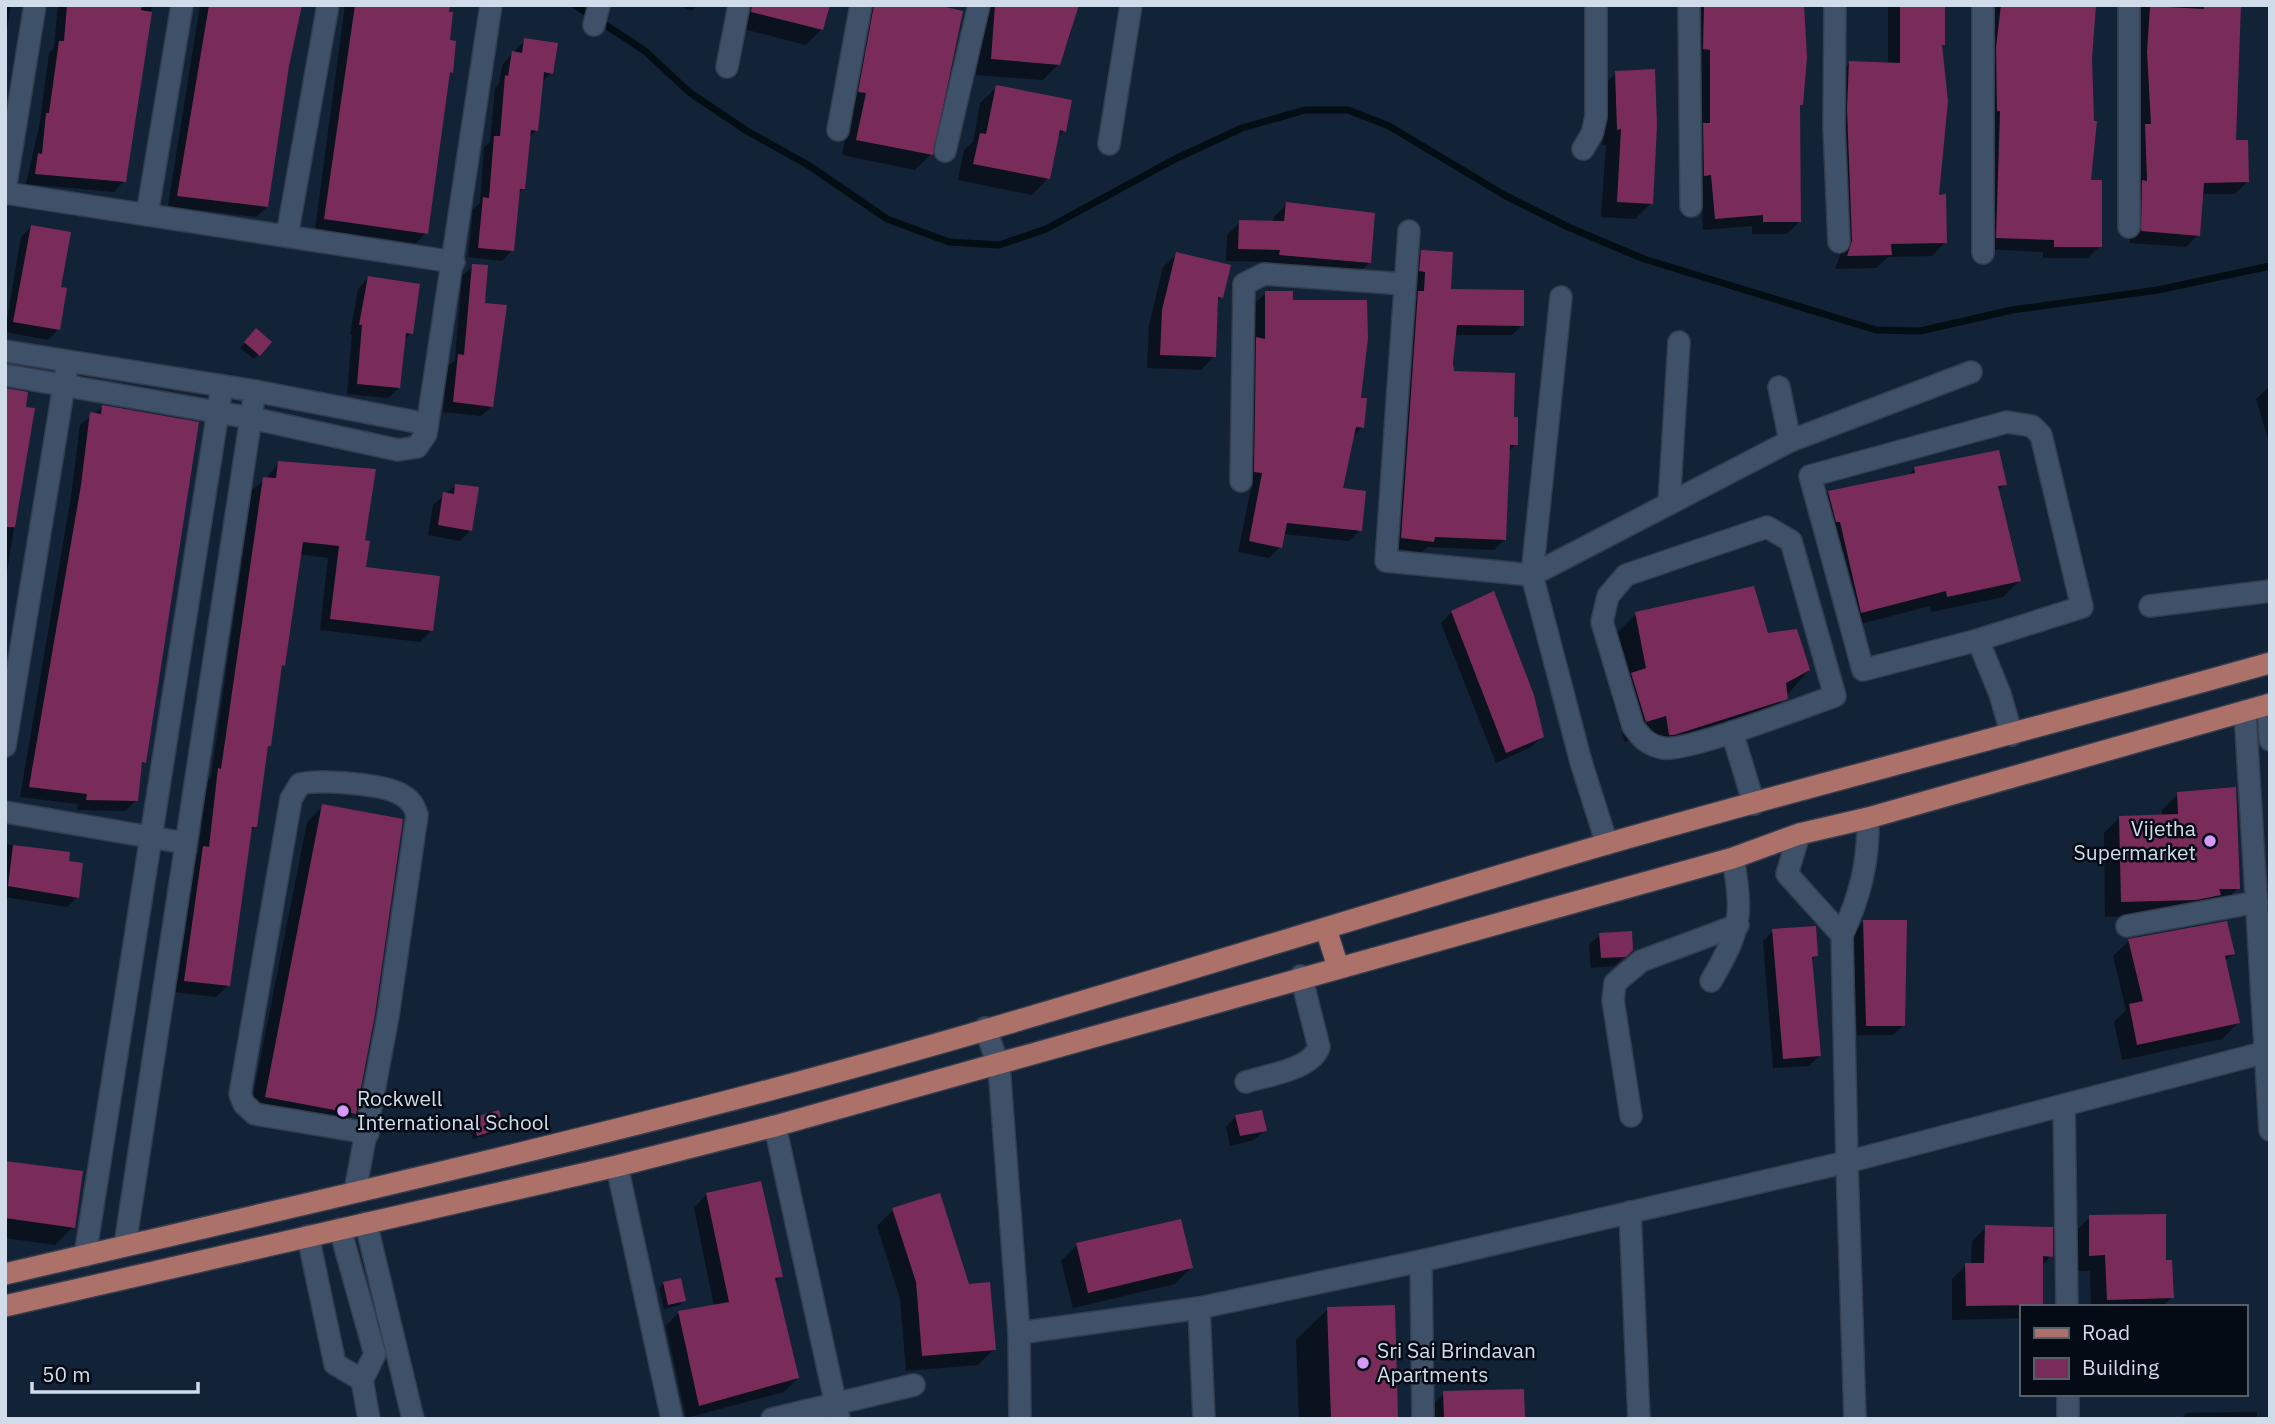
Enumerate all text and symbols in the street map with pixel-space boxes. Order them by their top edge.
place label: Vijetha Supermarket [2074,814,2196,866]
marker: Vijetha Supermarket [2202,833,2218,849]
place label: Rockwell International School [357,1084,549,1136]
marker: Rockwell International School [335,1103,351,1119]
legend [2020,1305,2247,1396]
text: Road [2082,1318,2130,1346]
place label: Sri Sai Brindavan Apartments [1377,1336,1536,1388]
scale bar [32,1350,198,1394]
text: Building [2082,1353,2159,1381]
marker: Sri Sai Brindavan Apartments [1355,1355,1371,1371]
text: 50 m [42,1360,91,1388]

